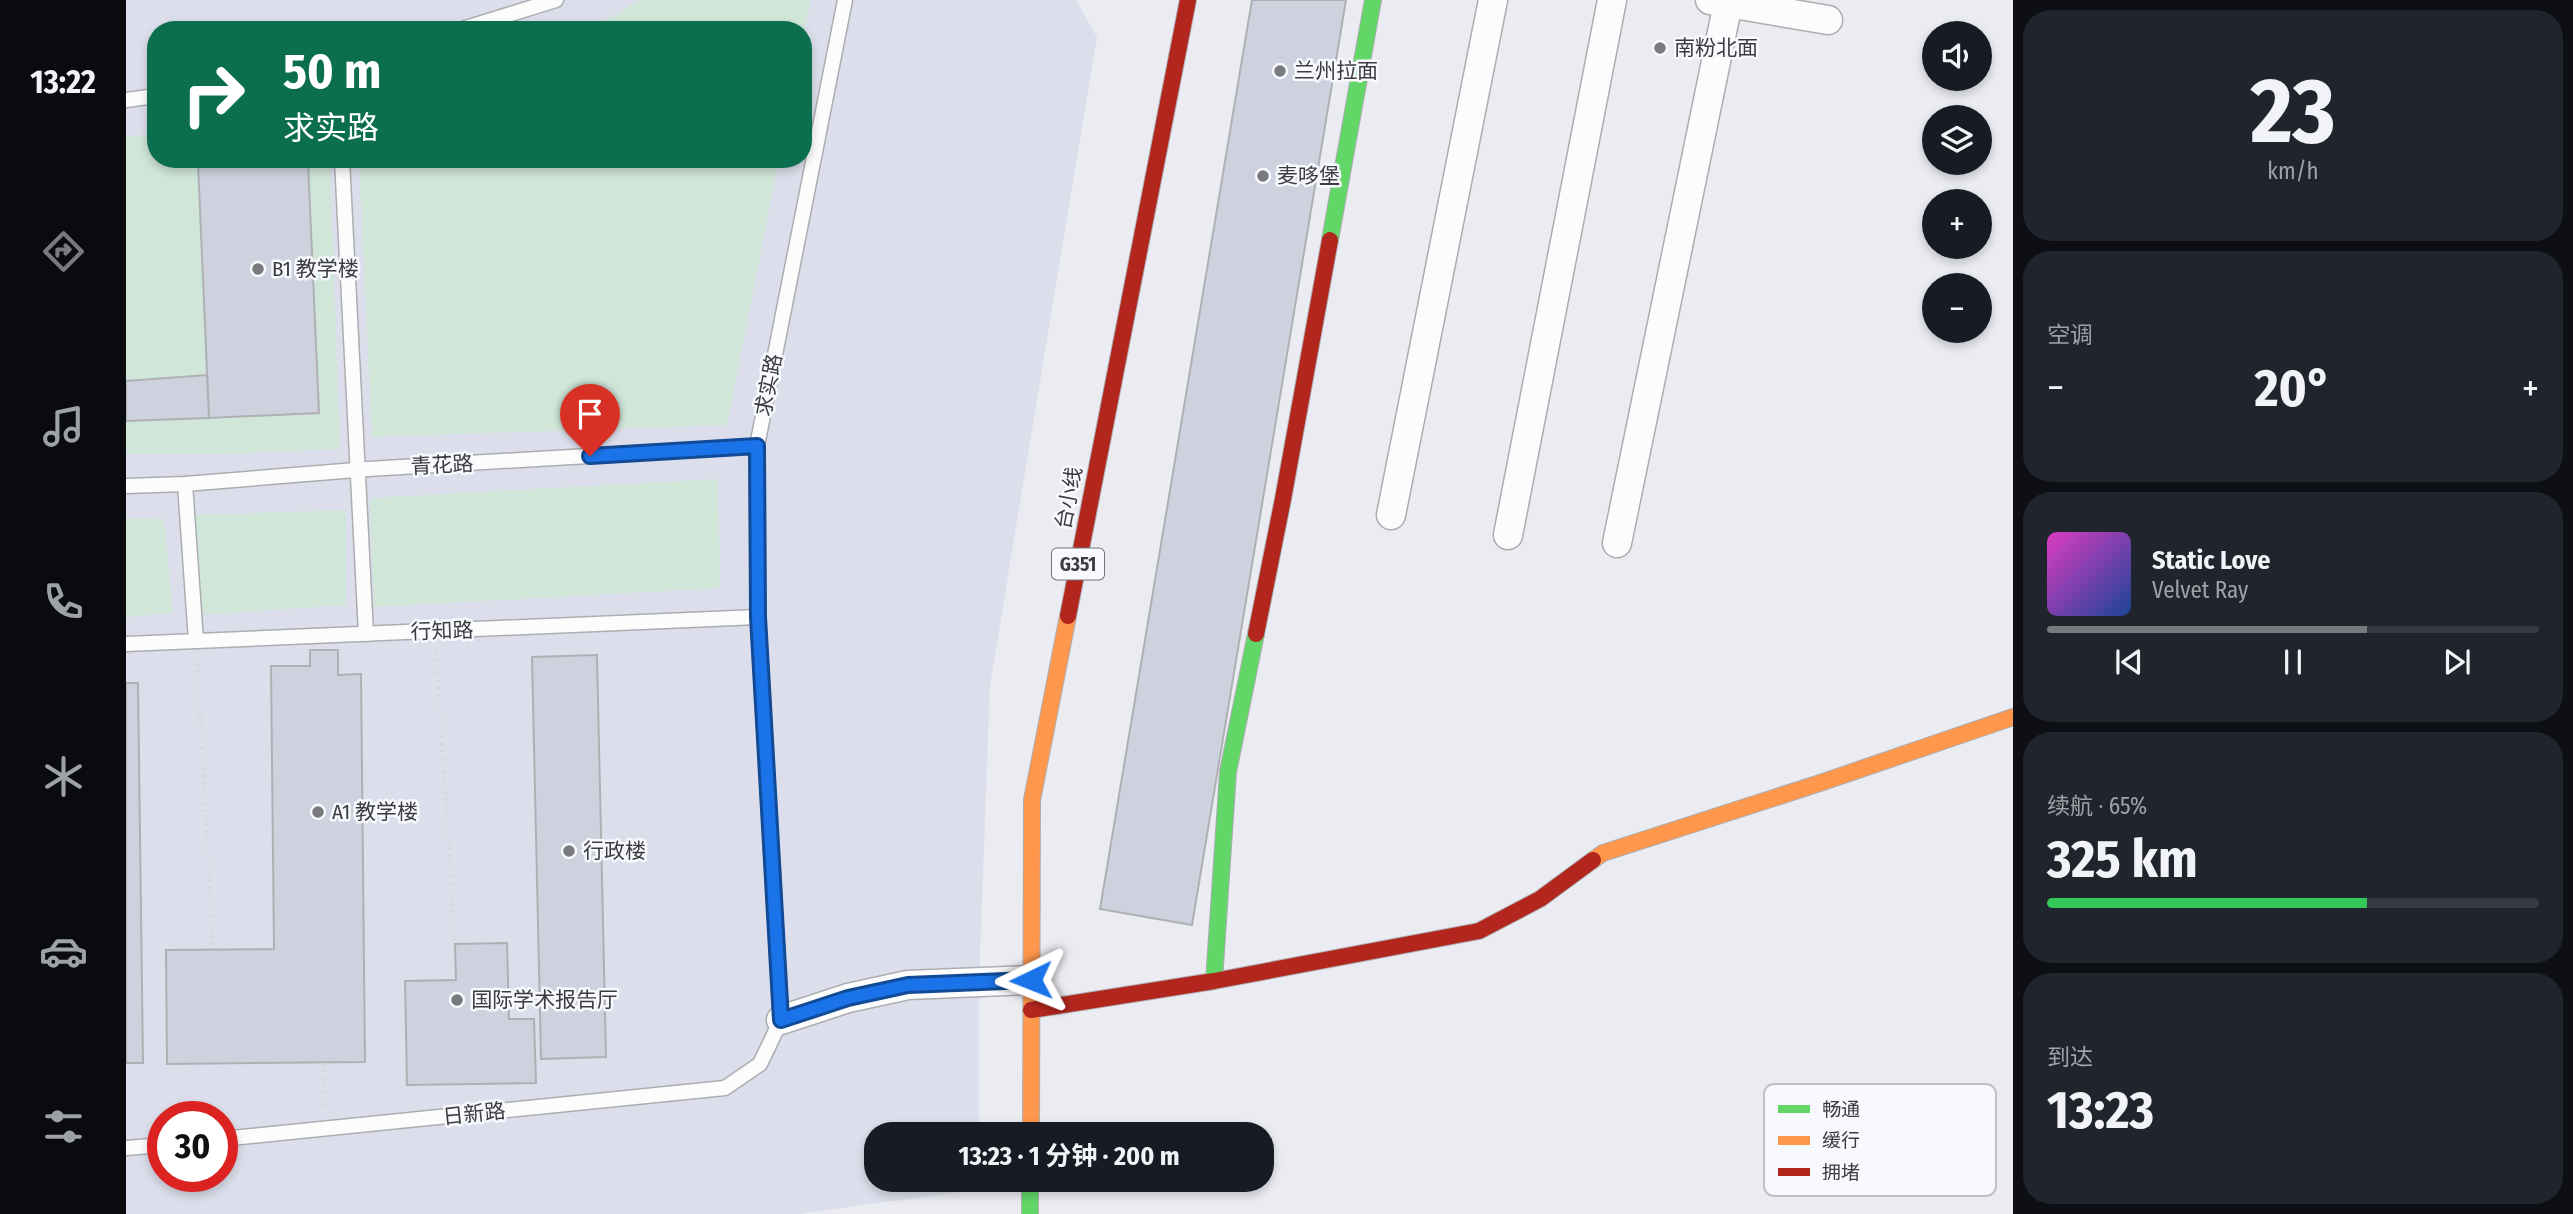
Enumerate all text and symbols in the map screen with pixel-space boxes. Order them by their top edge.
map controls [1922,21,1992,343]
button: sound [1922,21,1992,91]
place label: 南粉北面 [1674,35,1758,61]
marker: 南粉北面 [1652,40,1668,56]
text: 50 m [283,42,381,101]
icon: right [168,49,259,140]
text: 23 [2250,57,2336,166]
place label: 兰州拉面 [1294,58,1378,84]
text: 13:22 [30,63,96,101]
marker: 兰州拉面 [1272,63,1288,79]
button: layers [1922,105,1992,175]
text: 求实路 [283,109,379,147]
text: km/h [2267,157,2319,185]
place label: 麦哆堡 [1277,163,1340,189]
marker: 麦哆堡 [1255,168,1271,184]
button: + [1922,189,1992,259]
icon: directions [39,227,88,276]
place label: B1 教学楼 [272,256,359,282]
marker: B1 教学楼 [250,261,266,277]
button: − [1922,273,1992,343]
text: 空调 [2047,321,2093,349]
street label: 求实路 [750,352,788,418]
text: 20° [2255,357,2331,420]
text: − [2047,365,2064,411]
text: + [2522,365,2539,411]
pin [560,384,620,456]
icon: arrive [571,395,609,433]
icon: music [39,402,88,451]
street label: 青花路 [410,450,474,480]
street label: 台小线 [1050,465,1088,531]
text: Static Love [2152,545,2270,576]
road number: G351 [1052,548,1104,580]
text: Velvet Ray [2152,576,2248,604]
icon: phone [39,577,88,626]
street label: 行知路 [410,617,474,645]
icon: previous [2110,643,2148,681]
icon: pause [2274,643,2312,681]
icon: next [2438,643,2476,681]
icon: climate [39,752,88,801]
text: 续航 · 65% [2047,792,2147,820]
place label: A1 教学楼 [332,799,418,825]
marker: A1 教学楼 [310,804,326,820]
text: 325 km [2047,828,2198,891]
place label: 行政楼 [583,838,646,864]
marker: 行政楼 [561,843,577,859]
icon: car [39,927,88,976]
position arrow [994,943,1068,1017]
place label: 国际学术报告厅 [471,987,618,1013]
marker: 国际学术报告厅 [449,992,465,1008]
text: 到达 [2047,1043,2093,1071]
text: 13:23 [2047,1079,2154,1142]
legend [1764,1084,1996,1196]
street label: 日新路 [441,1098,507,1130]
text: 畅通 [1822,1098,1860,1121]
speed limit sign: 30 [147,1101,238,1192]
icon: filters [39,1102,88,1151]
text: 缓行 [1822,1129,1860,1152]
text: 13:23 · 1 分钟 · 200 m [958,1141,1180,1172]
text: 拥堵 [1822,1161,1860,1184]

